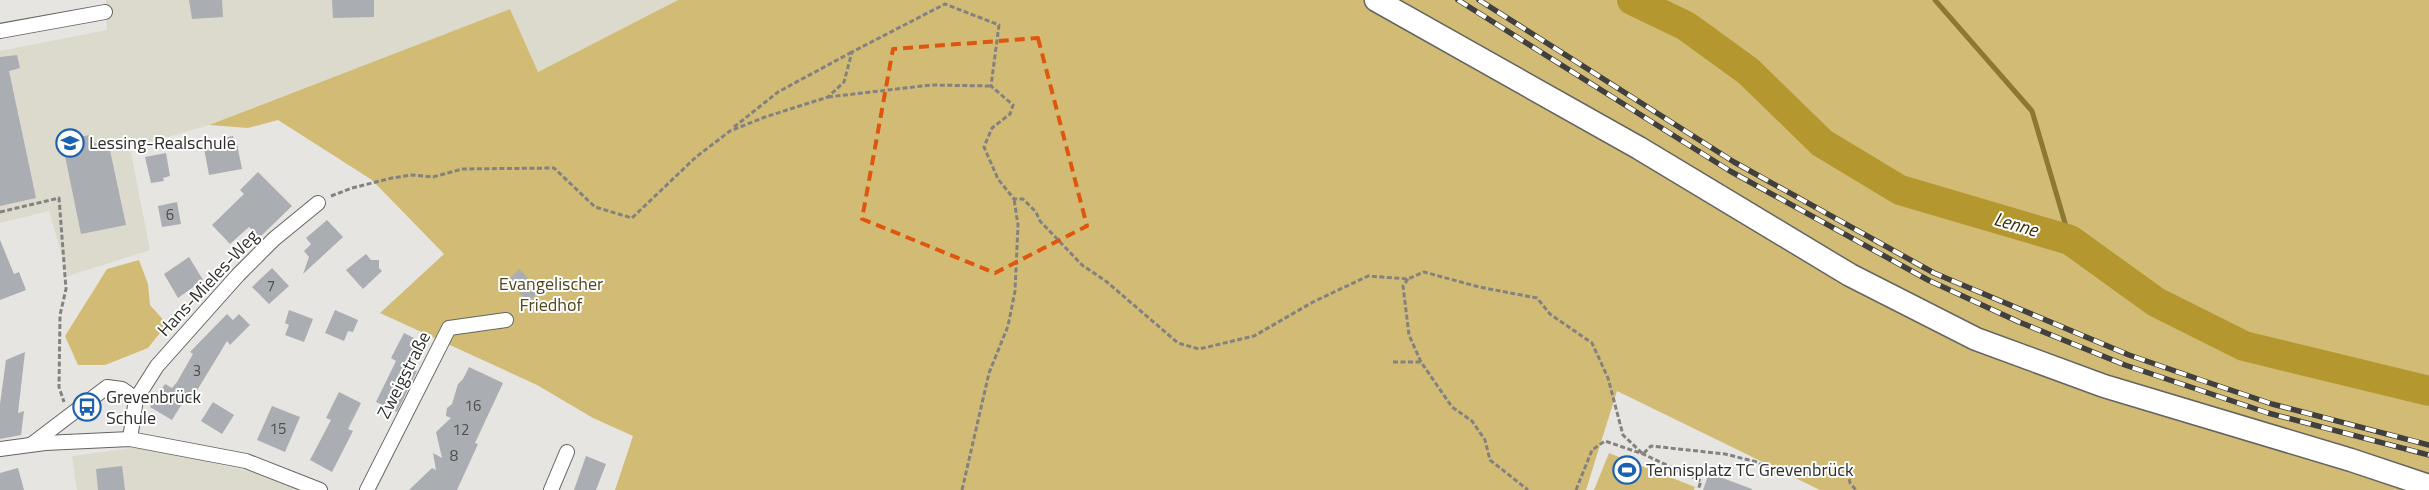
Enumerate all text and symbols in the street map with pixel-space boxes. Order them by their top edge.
school or university icon: Lessing-Realschule [55,128,85,158]
place label: Lessing-Realschule [89,129,236,156]
house number: 6 [166,203,174,226]
water label: Lenne [1991,203,2043,244]
street label: Hans-Mieles-Weg [151,223,265,342]
park label: Evangelischer Friedhof [499,270,603,318]
house number: 7 [267,274,275,297]
street label: Zweigstraße [370,326,437,423]
house number: 3 [193,359,201,382]
place label: Grevenbrück Schule [106,383,201,431]
bus stop icon: Grevenbrück Schule [72,392,102,422]
house number: 16 [465,394,481,417]
house number: 15 [270,417,286,440]
house number: 12 [453,418,469,441]
house number: 8 [450,444,458,467]
sports icon: Tennisplatz TC Grevenbrück [1612,455,1642,485]
place label: Tennisplatz TC Grevenbrück [1646,456,1854,483]

